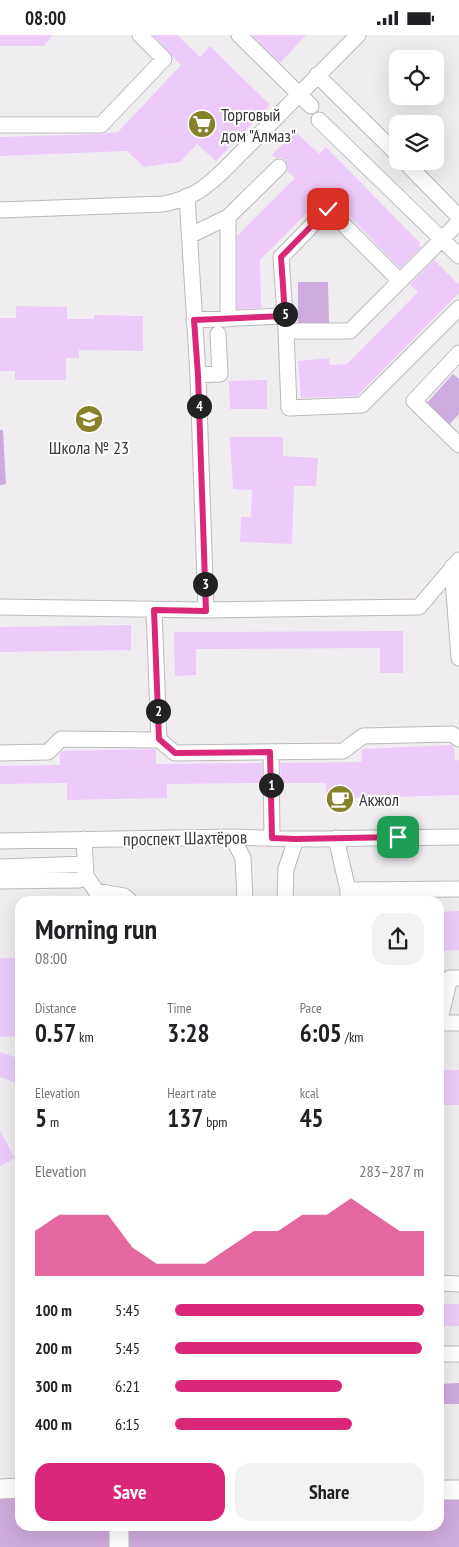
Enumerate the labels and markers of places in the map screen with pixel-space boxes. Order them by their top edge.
place label: Торговый дом "Алмаз" [221,103,296,147]
supermarket icon: Торговый дом "Алмаз" [187,109,217,139]
pin [307,188,349,230]
pin: 5 [272,301,298,327]
pin: 4 [186,393,212,419]
school or university icon: Школа № 23 [74,404,104,434]
place label: Школа № 23 [49,436,129,459]
pin: 3 [192,571,218,597]
pin: 2 [146,699,170,723]
pin: 1 [258,773,284,797]
cafe icon: Акжол [325,784,355,814]
place label: Акжол [359,788,399,811]
pin [377,816,419,858]

